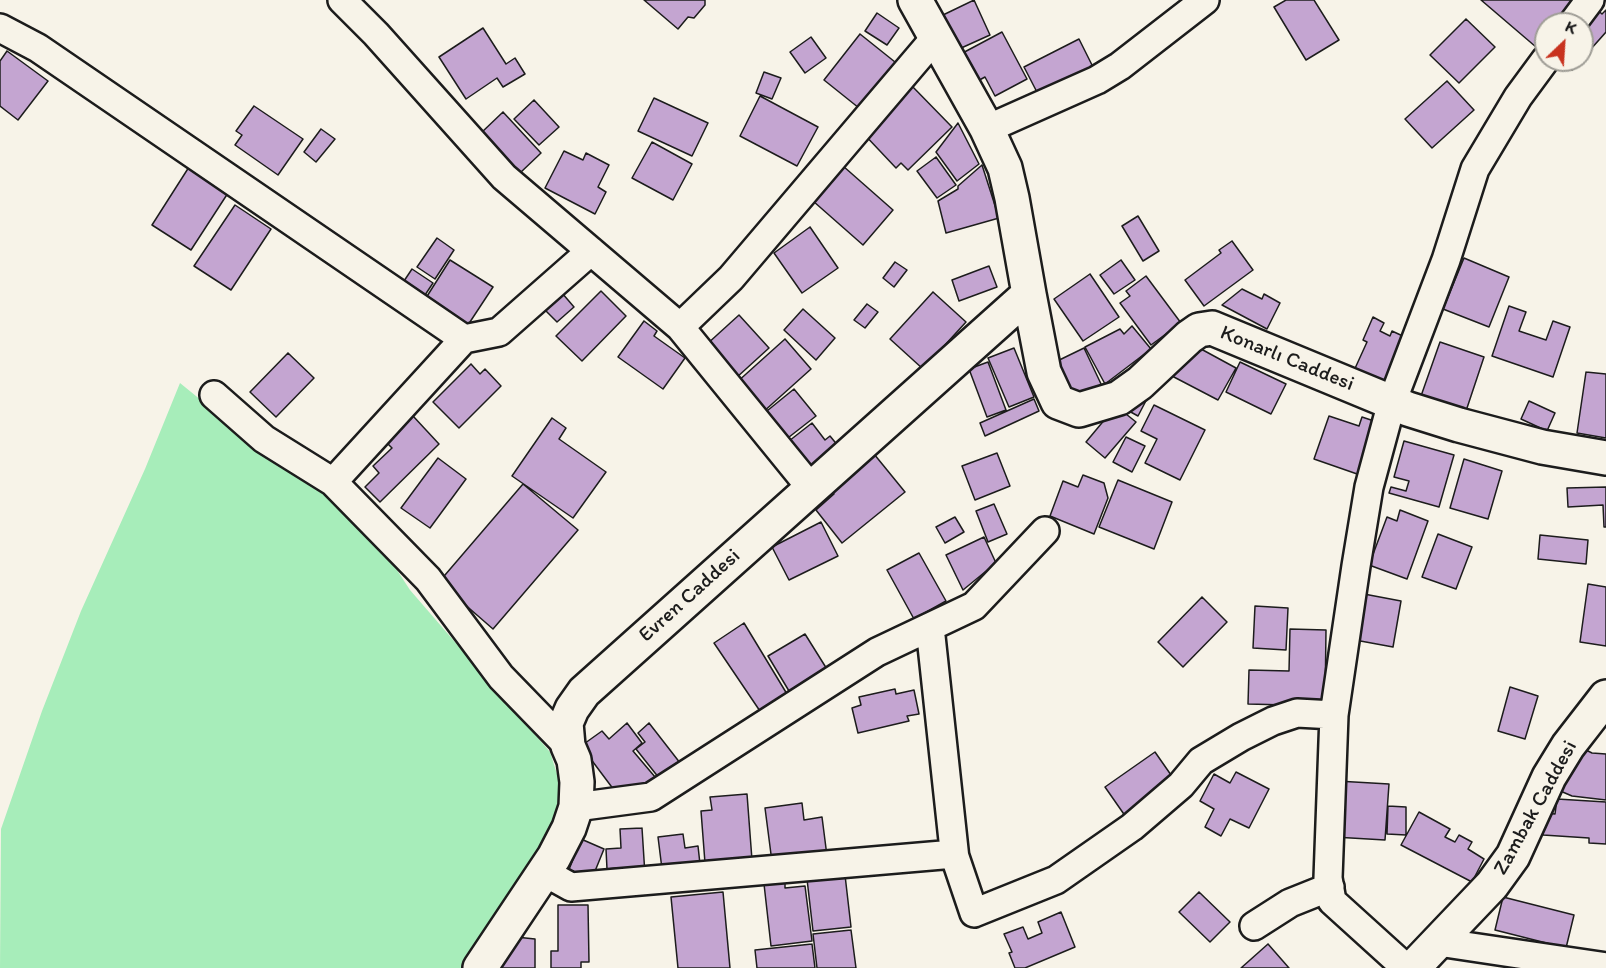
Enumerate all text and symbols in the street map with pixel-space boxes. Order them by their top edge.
north arrow [1534,12,1594,72]
text: K [1562,16,1580,38]
street label: Konarlı Caddesi [1216,321,1358,397]
street label: Evren Caddesi [634,544,746,648]
street label: Zambak Caddesi [1489,737,1583,879]

